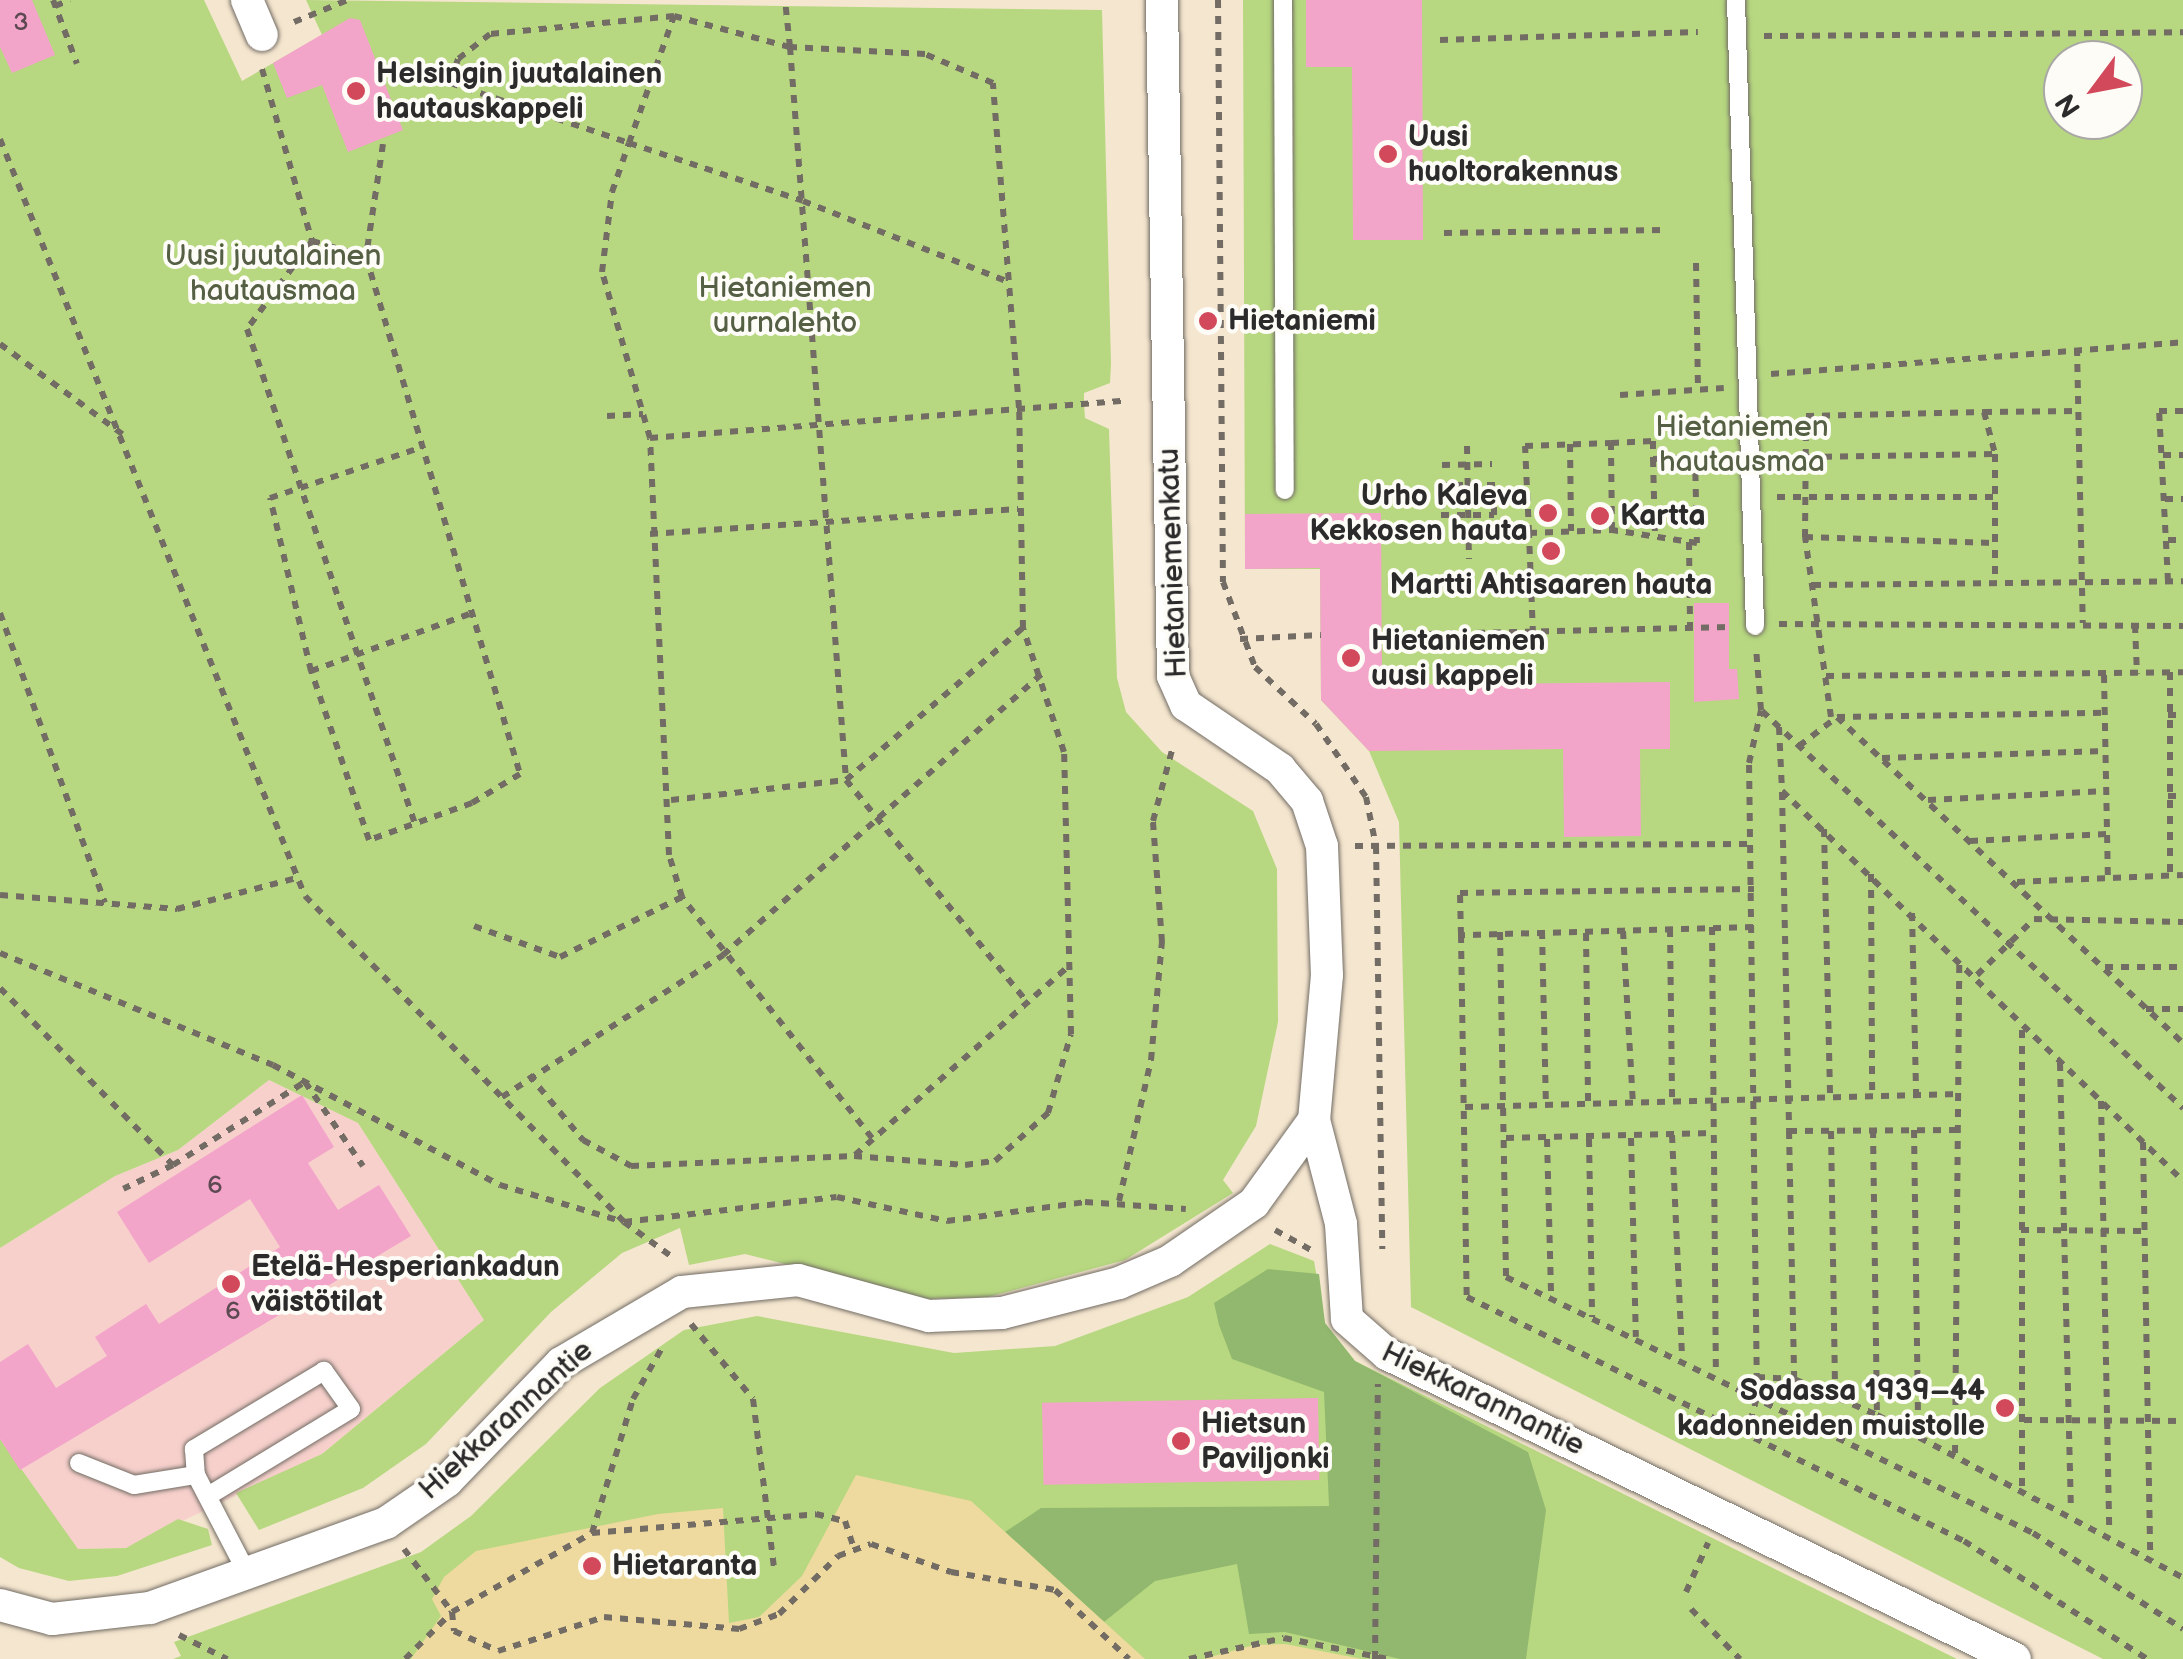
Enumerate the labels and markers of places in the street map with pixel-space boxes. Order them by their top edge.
place label: Helsingin juutalainen hautauskappeli [376,56,662,126]
marker: Helsingin juutalainen hautauskappeli [345,80,367,102]
place label: Uusi huoltorakennus [1408,119,1618,190]
marker: Uusi huoltorakennus [1377,143,1399,165]
place label: Hietaniemi [1228,303,1376,339]
marker: Hietaniemi [1197,310,1219,332]
place label: Urho Kaleva Kekkosen hauta [1310,478,1528,548]
place label: Kartta [1620,498,1706,534]
marker: Urho Kaleva Kekkosen hauta [1537,502,1559,524]
marker: Kartta [1589,505,1611,527]
marker: Martti Ahtisaaren hauta [1540,540,1562,562]
place label: Martti Ahtisaaren hauta [1390,567,1712,603]
place label: Hietaniemen uusi kappeli [1371,623,1546,694]
marker: Hietaniemen uusi kappeli [1340,647,1362,669]
place label: Etelä-Hesperiankadun väistötilat [251,1249,560,1320]
marker: Etelä-Hesperiankadun väistötilat [220,1273,242,1295]
place label: Sodassa 1939–44 kadonneiden muistolle [1677,1373,1985,1444]
marker: Sodassa 1939–44 kadonneiden muistolle [1994,1397,2016,1419]
place label: Hietsun Paviljonki [1201,1406,1330,1476]
marker: Hietsun Paviljonki [1170,1430,1192,1452]
place label: Hietaranta [612,1548,758,1584]
marker: Hietaranta [581,1555,603,1577]

